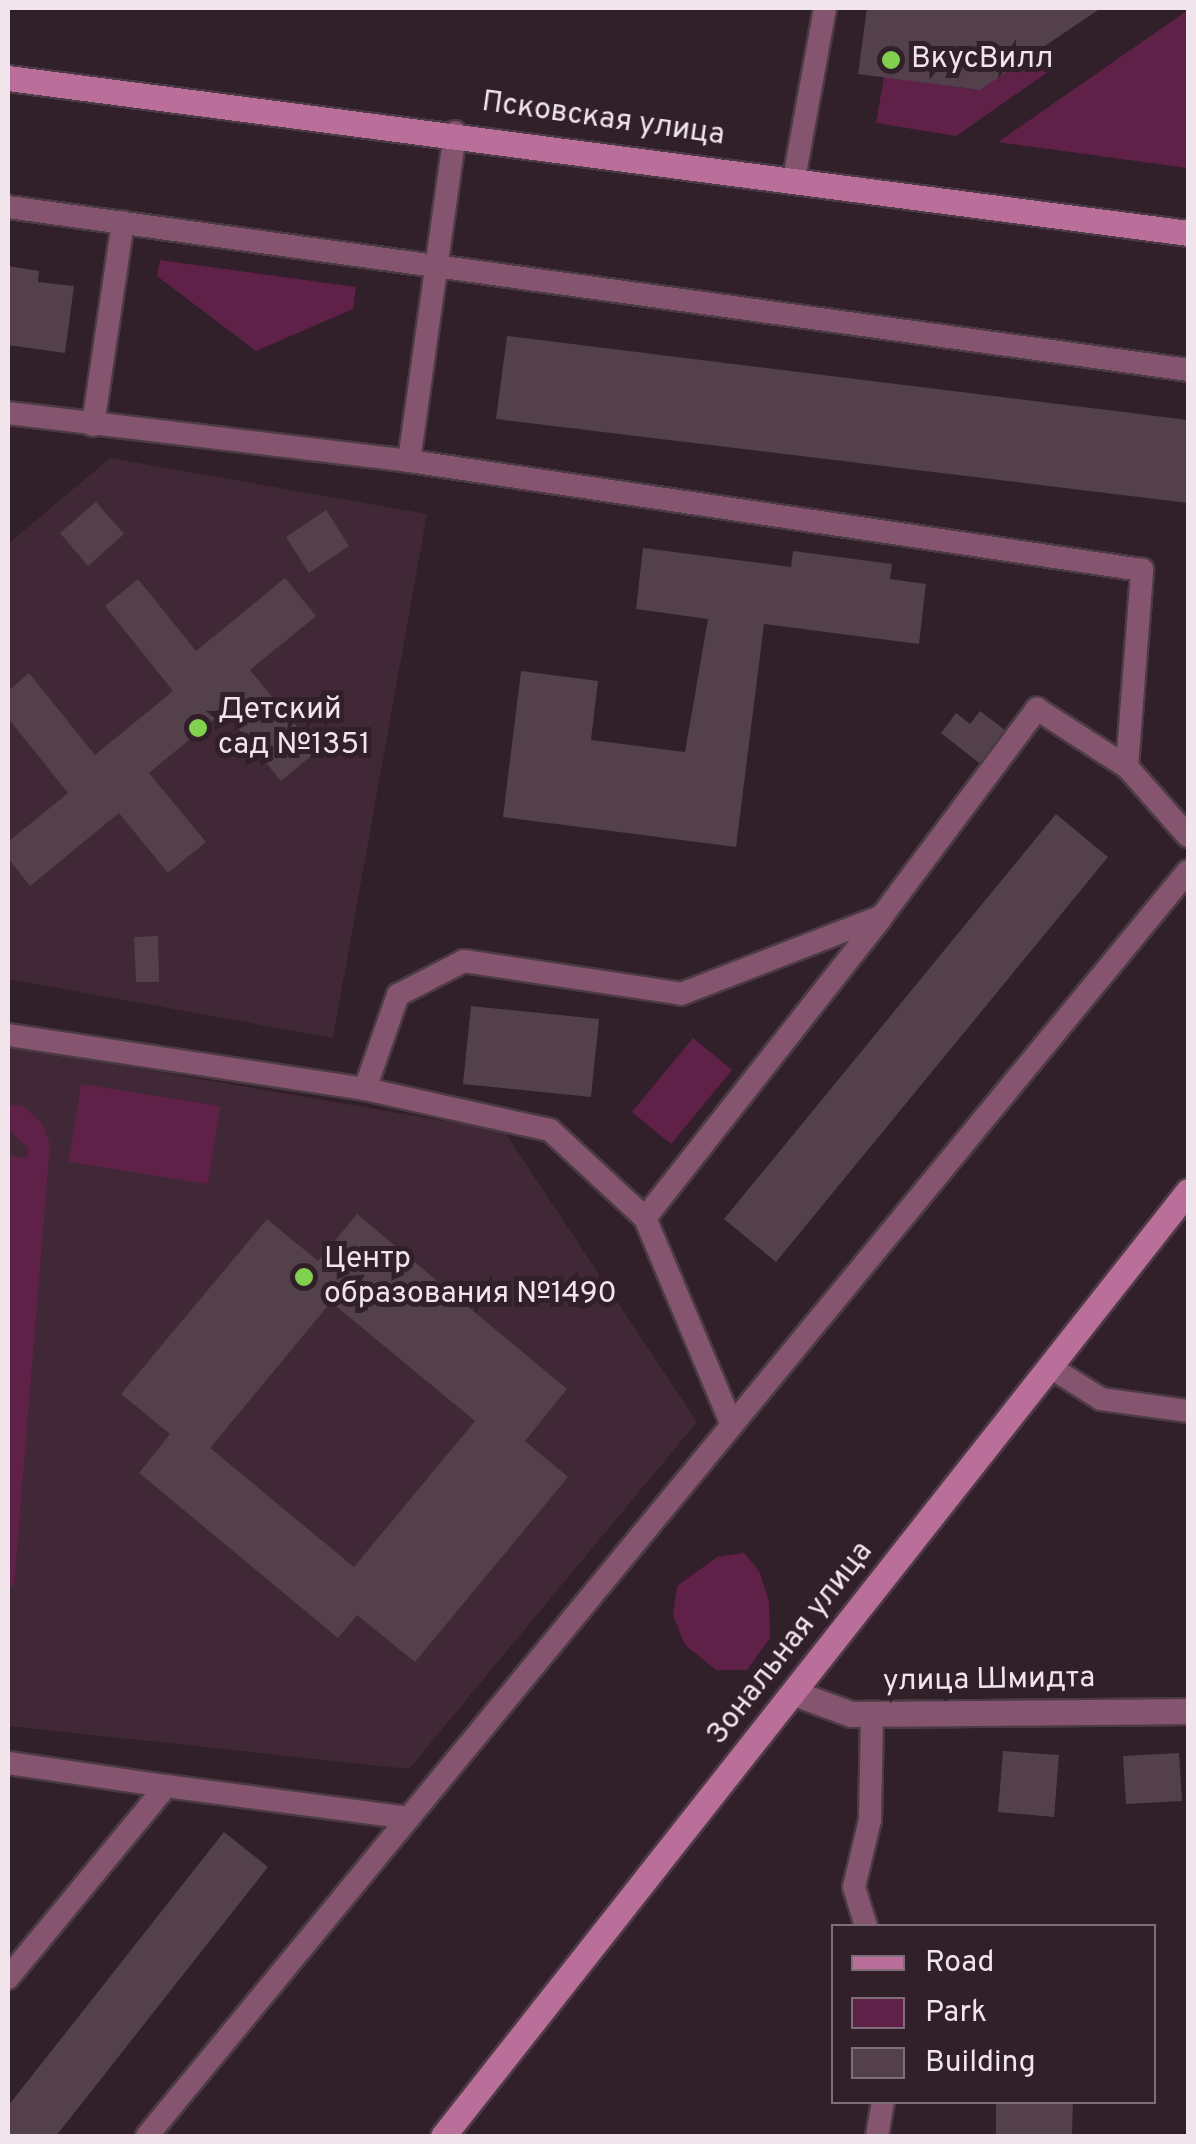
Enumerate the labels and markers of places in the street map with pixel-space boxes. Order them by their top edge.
place label: ВкусВилл [911,42,1053,78]
marker: ВкусВилл [880,49,902,71]
place label: Детский сад №1351 [218,693,370,764]
marker: Детский сад №1351 [187,717,209,739]
place label: Центр образования №1490 [324,1242,617,1312]
marker: Центр образования №1490 [293,1266,315,1288]

